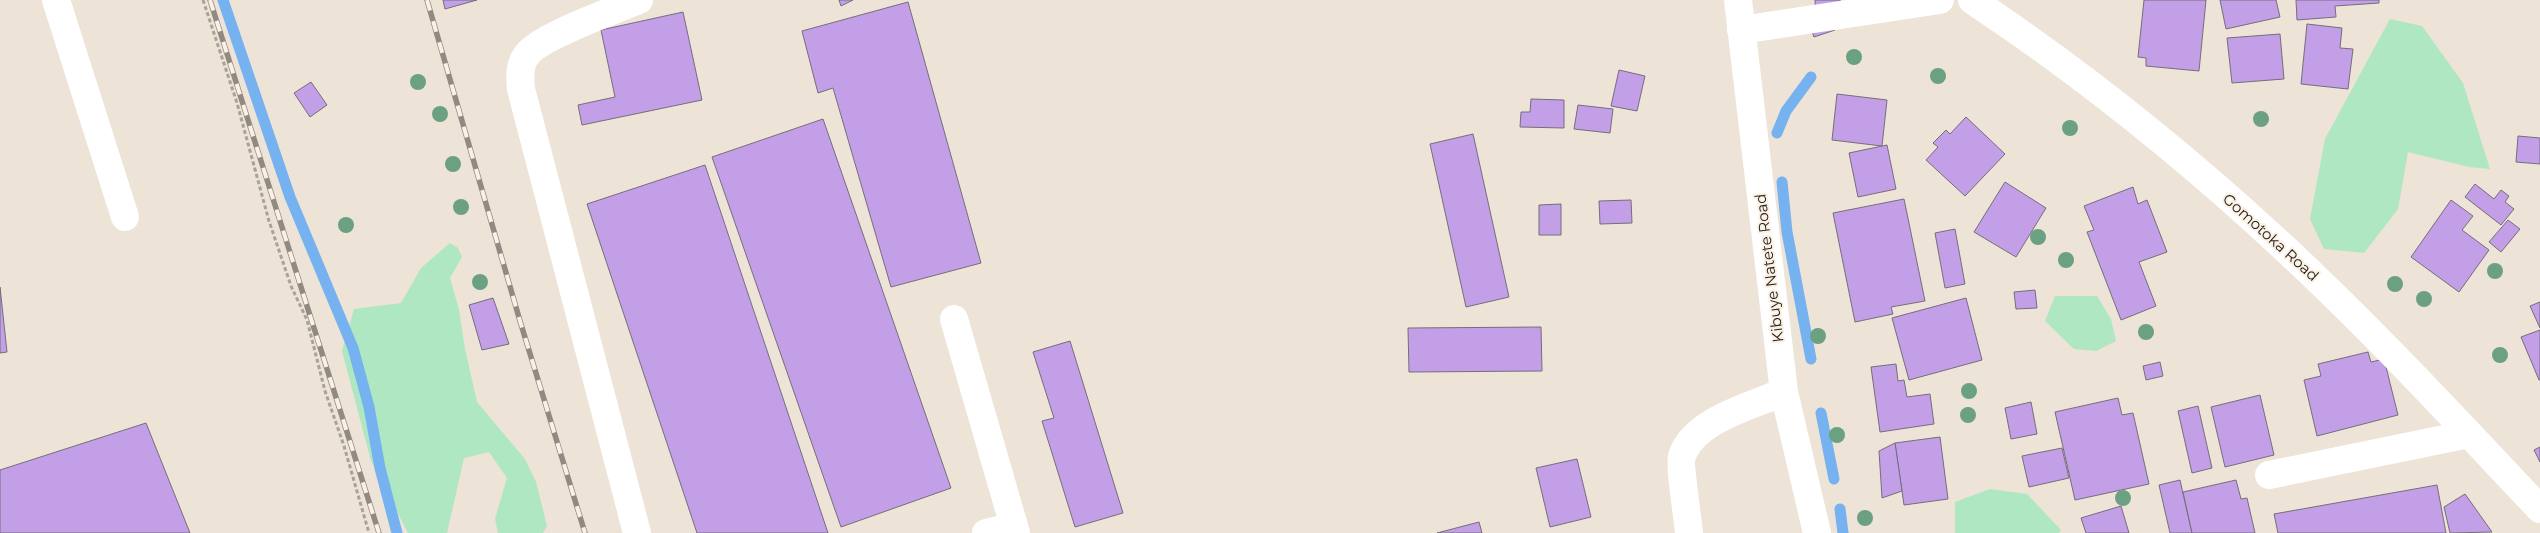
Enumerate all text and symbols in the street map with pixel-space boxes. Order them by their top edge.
street label: Gomotoka Road [2219,189,2323,285]
street label: Kibuye Natete Road [1750,193,1788,343]

